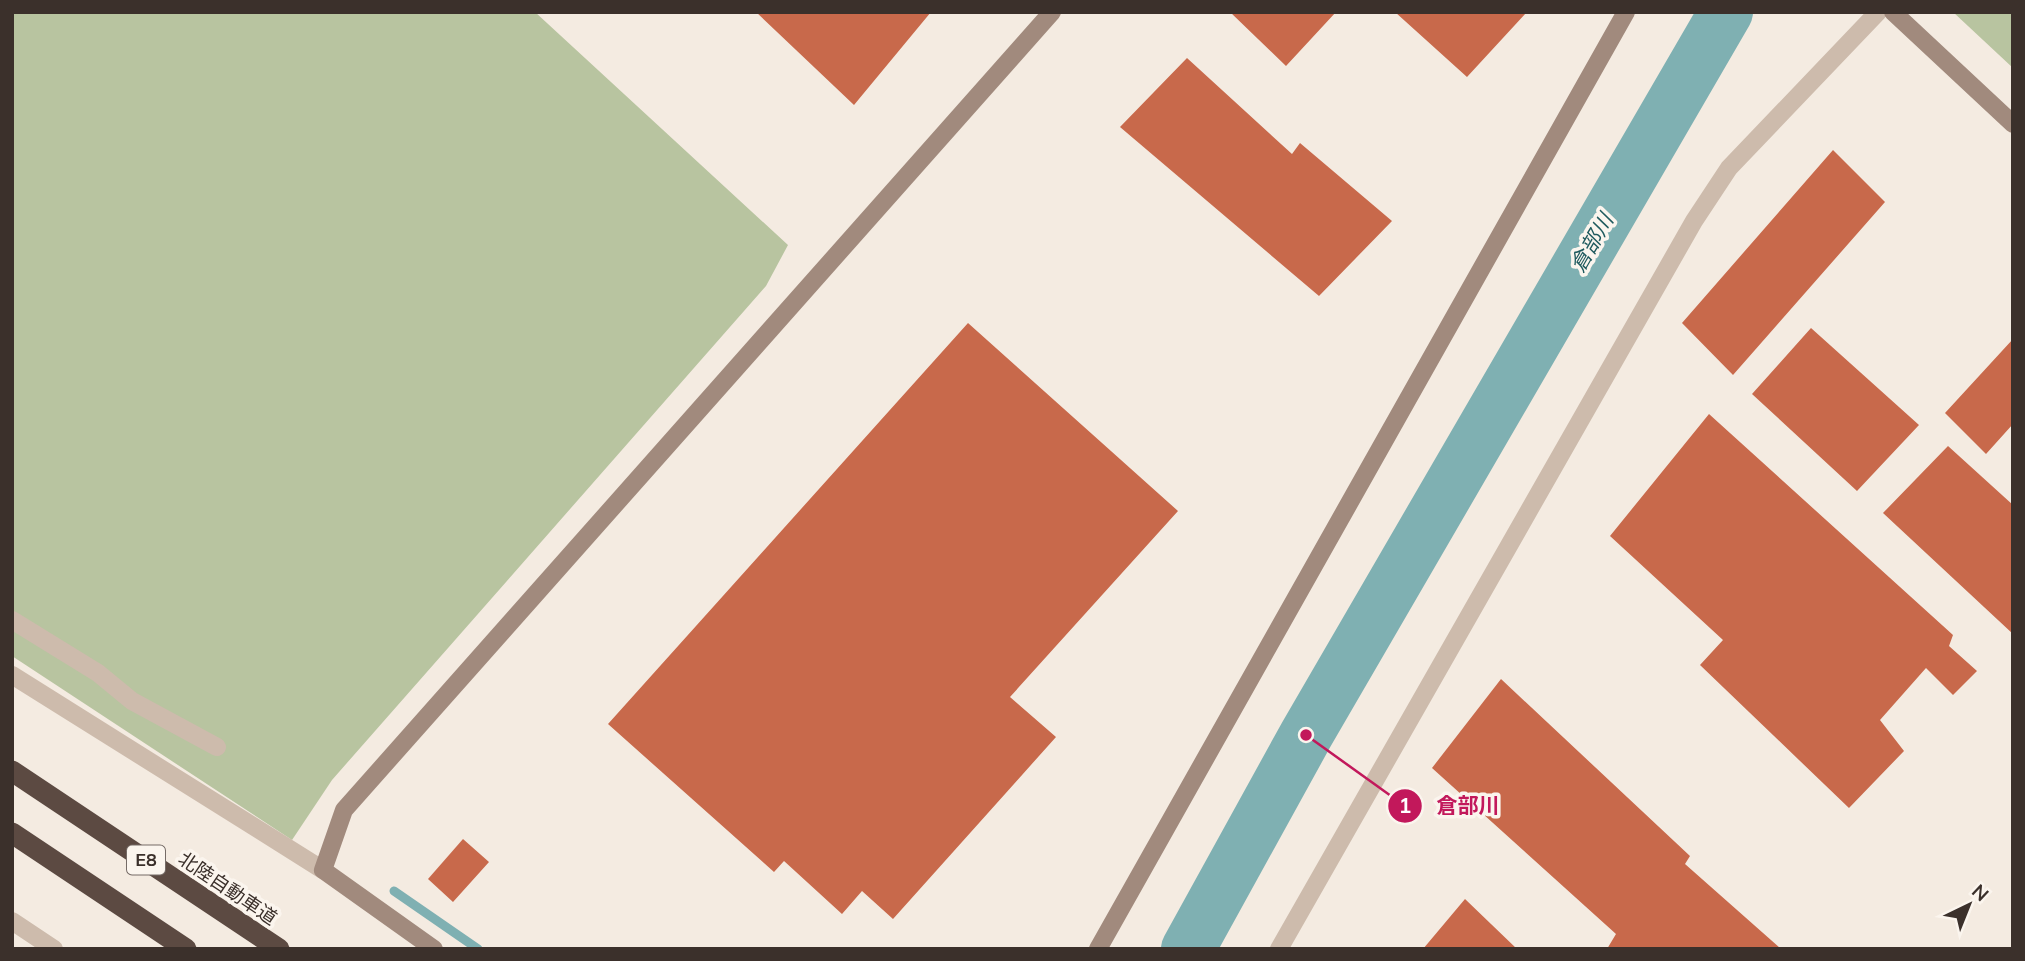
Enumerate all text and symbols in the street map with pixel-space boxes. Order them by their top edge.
water label: 倉部川 [1564,207,1619,276]
callout: 倉部川 [1388,785,1514,827]
text: 1 [1399,792,1411,818]
text: 倉部川 [1437,792,1500,818]
road number: E8 [127,846,165,874]
street label: 北陸自動車道 [174,846,282,930]
north arrow [1934,870,2004,940]
text: N [1967,879,1994,906]

